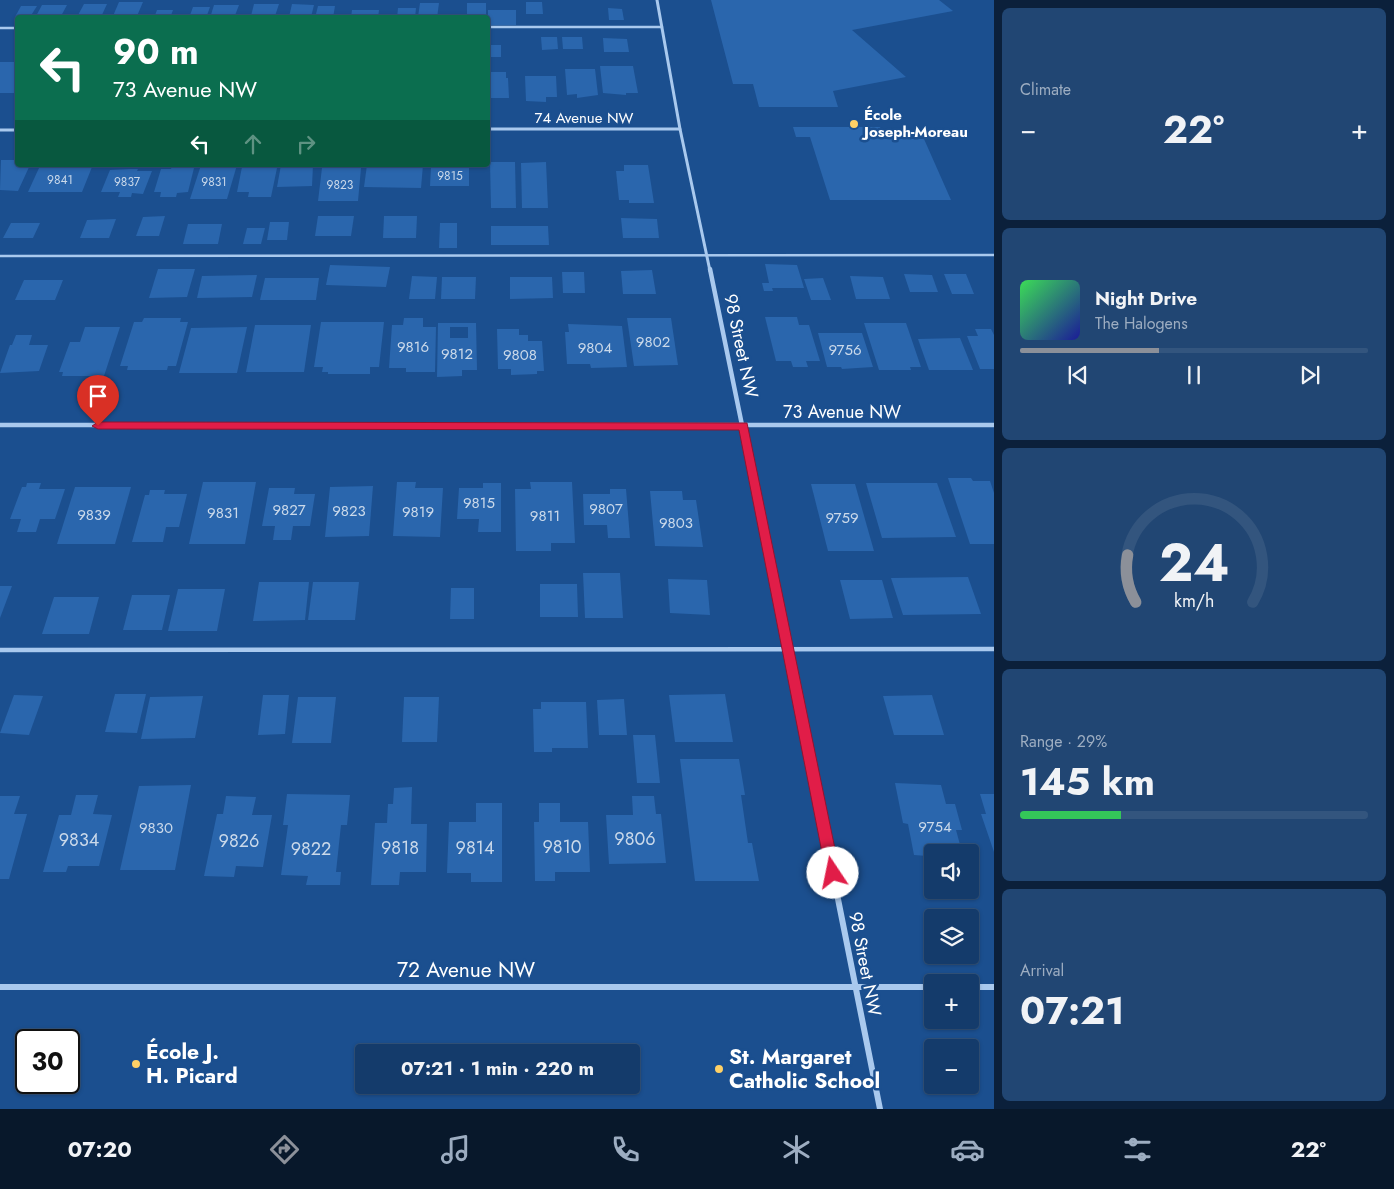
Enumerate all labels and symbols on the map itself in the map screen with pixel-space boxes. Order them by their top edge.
place label: École Joseph-Moreau [861,104,968,143]
street label: 74 Avenue NW [535,107,634,129]
marker: École Joseph-Moreau [848,118,860,130]
house number: 9815 [437,167,463,185]
house number: 9841 [47,171,73,189]
house number: 9837 [114,173,141,191]
house number: 9831 [201,173,227,191]
house number: 9823 [327,176,354,194]
street label: 98 Street NW [717,292,765,401]
house number: 9802 [636,331,670,353]
house number: 9816 [397,336,429,358]
house number: 9804 [578,337,613,359]
house number: 9756 [828,339,862,361]
house number: 9812 [441,343,473,365]
house number: 9808 [503,344,537,366]
pin [77,375,119,426]
street label: 73 Avenue NW [783,399,901,425]
house number: 9815 [463,492,495,514]
house number: 9807 [589,498,623,520]
house number: 9827 [272,499,306,521]
house number: 9823 [332,500,366,522]
house number: 9819 [402,501,434,523]
house number: 9831 [207,502,239,524]
house number: 9839 [77,504,111,526]
house number: 9811 [530,505,560,527]
house number: 9759 [825,507,859,529]
house number: 9803 [659,512,693,534]
house number: 9754 [918,816,952,838]
house number: 9830 [139,817,173,839]
house number: 9806 [614,826,656,852]
house number: 9834 [59,827,99,853]
house number: 9826 [219,828,259,854]
house number: 9810 [542,834,582,860]
house number: 9818 [381,835,419,861]
house number: 9814 [456,835,494,861]
house number: 9822 [291,836,331,862]
position arrow [806,846,858,898]
street label: 98 Street NW [842,910,888,1019]
street label: 72 Avenue NW [397,955,535,985]
speed limit sign: 30 [15,1029,80,1094]
place label: École J. H. Picard [146,1037,238,1091]
place label: St. Margaret Catholic School [729,1042,880,1096]
marker: École J. H. Picard [130,1058,142,1070]
marker: St. Margaret Catholic School [713,1063,725,1075]

